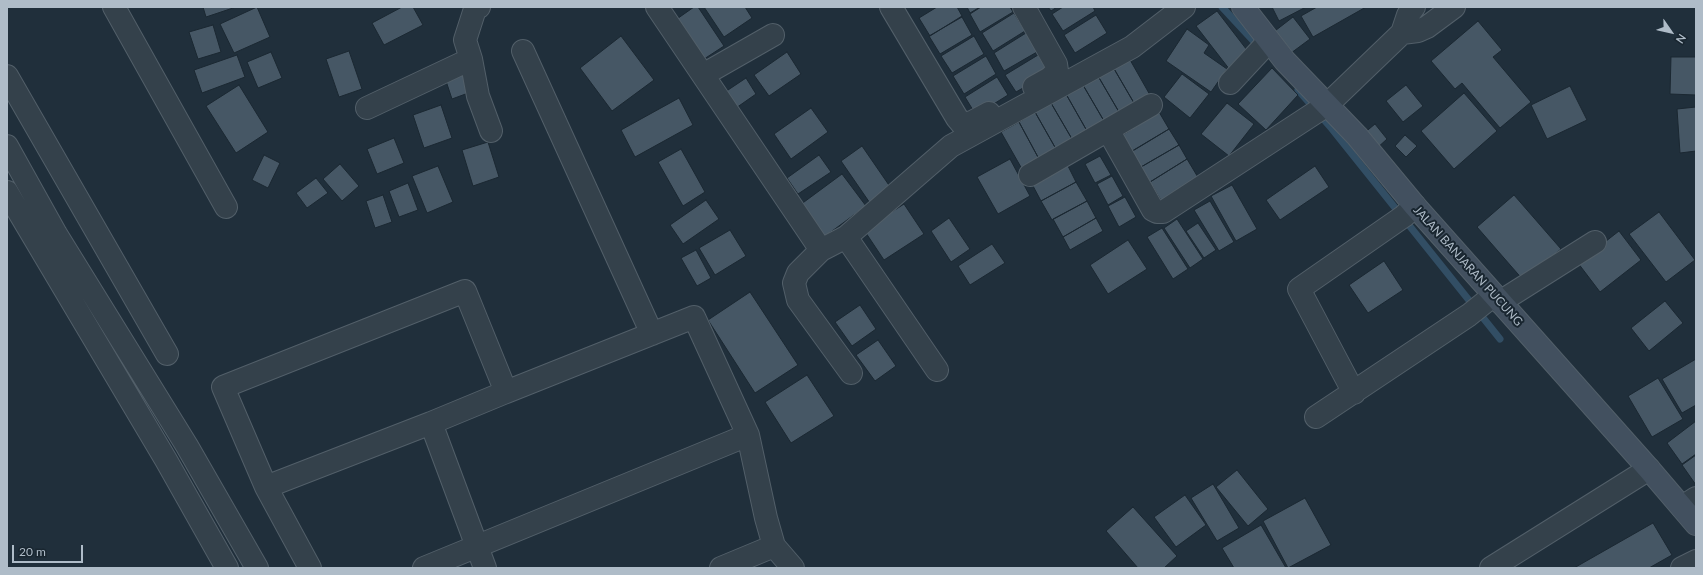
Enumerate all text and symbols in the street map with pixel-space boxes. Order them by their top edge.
north arrow [1651,12,1691,52]
text: N [1674,32,1689,46]
street label: JALAN BANJARAN PUCUNG [1410,203,1526,329]
scale bar [14,537,85,563]
text: 20 m [19,544,46,559]

